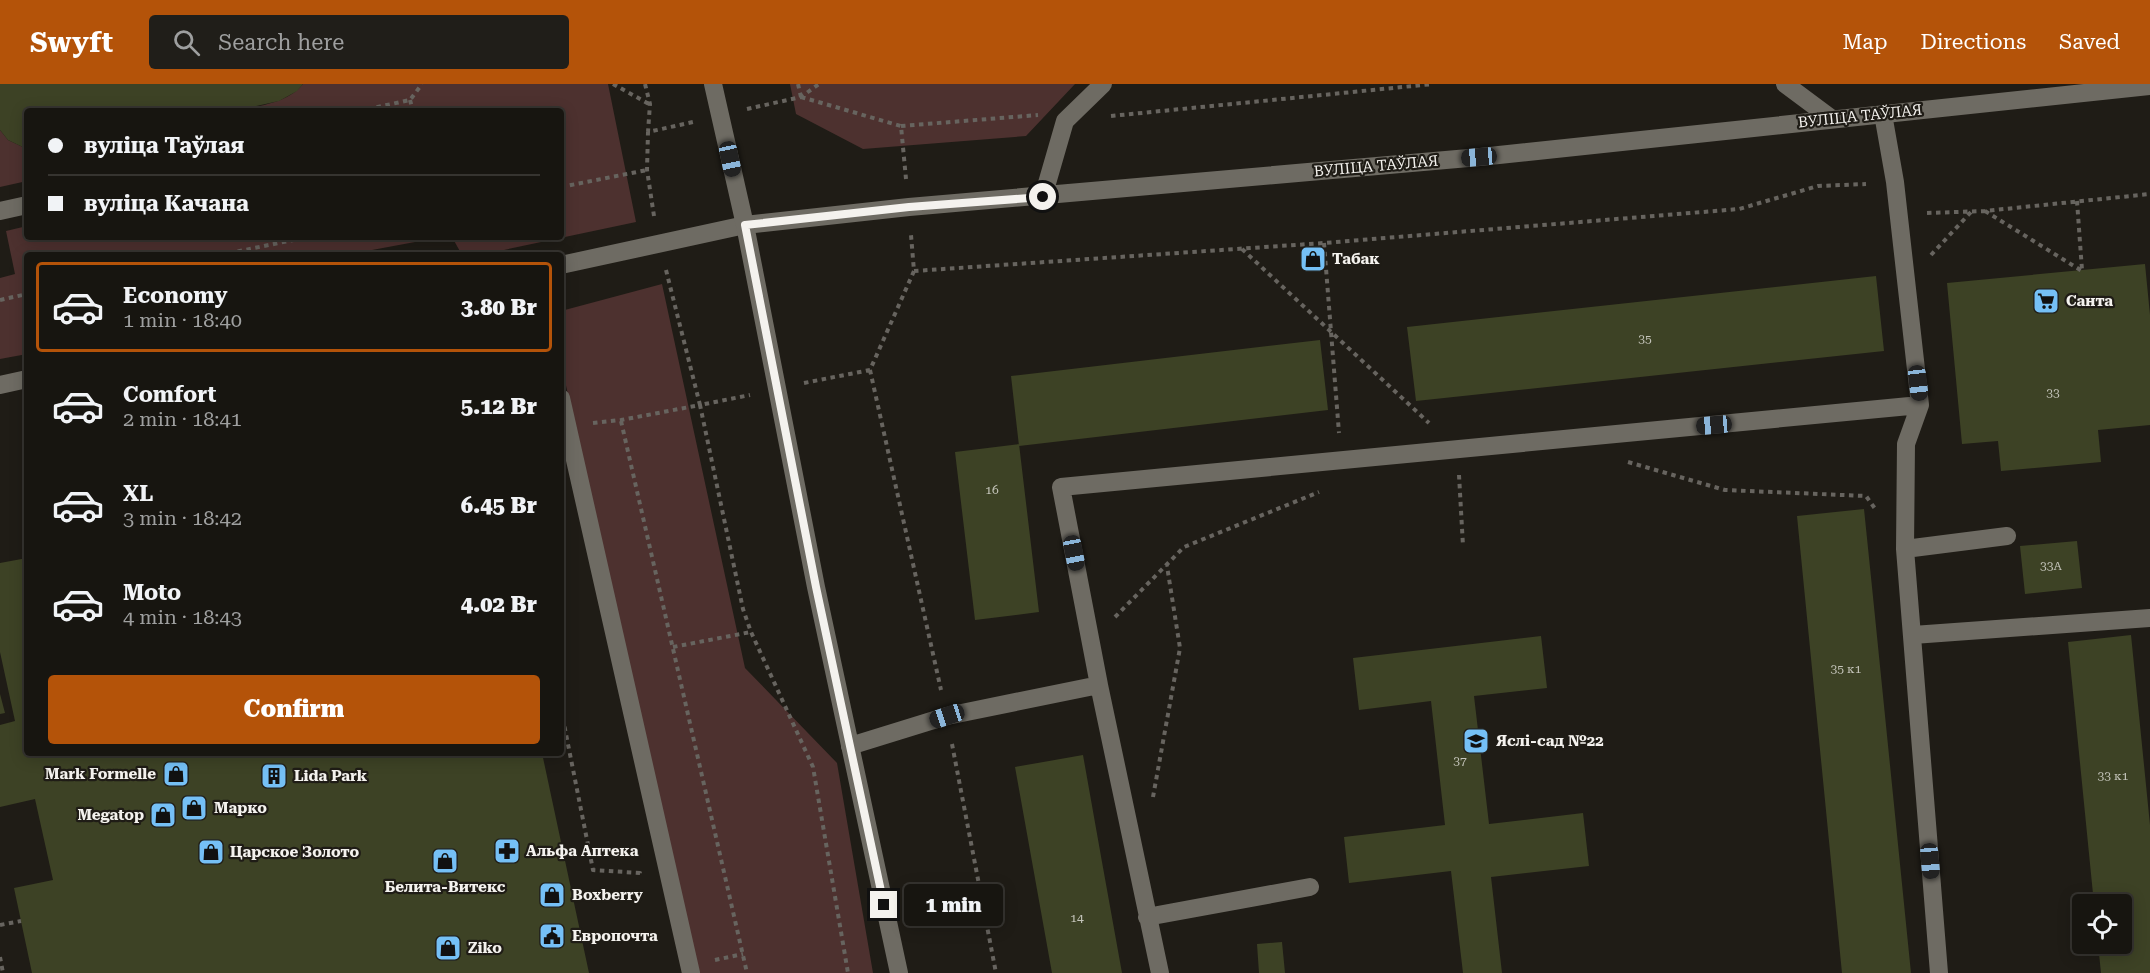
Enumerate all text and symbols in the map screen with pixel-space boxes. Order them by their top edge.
search box [149,15,569,69]
text: Swyft [30,26,113,59]
icon: search [170,26,203,59]
text: Search here [218,30,344,55]
text: Map [1843,30,1887,54]
text: Directions [1920,30,2026,54]
text: Saved [2059,30,2120,54]
street label: ВУЛІЦА ТАЎЛАЯ [1797,101,1923,131]
text: вуліца Таўлая [84,133,244,158]
car [717,140,743,178]
car [1460,146,1498,168]
street label: ВУЛІЦА ТАЎЛАЯ [1313,152,1439,180]
route start [1029,183,1056,210]
text: вуліца Качана [84,191,249,216]
shop icon: Табак [1298,244,1328,274]
place label: Табак [1332,250,1380,268]
icon: car [51,280,105,334]
text: Economy [123,283,227,308]
supermarket icon: Санта [2031,286,2061,316]
place label: Санта [2066,292,2113,310]
text: 3.80 Br [461,295,537,320]
text: 1 min · 18:40 [123,308,242,332]
house number: 35 [1638,332,1652,346]
car [1907,364,1929,402]
icon: car [51,379,105,433]
text: Comfort [123,382,216,407]
house number: 33 [2046,386,2060,400]
text: 5.12 Br [461,394,537,419]
text: 2 min · 18:41 [123,407,242,431]
car [1695,414,1733,436]
icon: car [51,478,105,532]
text: XL [123,481,153,506]
house number: 16 [985,483,999,497]
text: 6.45 Br [461,493,537,518]
text: 3 min · 18:42 [123,506,242,530]
car [1062,534,1086,572]
house number: 33А [2040,559,2063,573]
icon: car [51,577,105,631]
text: Moto [123,580,181,605]
text: 4.02 Br [461,592,537,617]
text: 4 min · 18:43 [123,605,242,629]
house number: 35 к1 [1831,662,1862,676]
button: Confirm [48,675,540,744]
car [927,702,967,730]
school or university icon: Яслі-сад №22 [1461,726,1491,756]
place label: Яслі-сад №22 [1496,732,1604,750]
house number: 37 [1453,754,1467,768]
shop icon: Mark Formelle [161,759,191,789]
building icon: Lida Park [259,761,289,791]
place label: Mark Formelle [45,765,156,783]
place label: Lida Park [294,767,368,785]
house number: 33 к1 [2098,769,2129,783]
shop icon: Марко [179,793,209,823]
place label: Марко [214,799,267,817]
shop icon: Megatop [148,800,178,830]
place label: Megatop [77,806,144,824]
pharmacy icon: Альфа Аптека [492,836,522,866]
shop icon: Царское Золото [196,837,226,867]
place label: Альфа Аптека [526,842,639,860]
car [1919,842,1941,880]
place label: Царское Золото [230,843,359,861]
shop icon: Белита-Витекс [430,846,460,876]
place label: Белита-Витекс [385,878,506,896]
shop icon: Boxberry [537,880,567,910]
callout: 1 min [905,884,1004,926]
place label: Boxberry [572,886,643,904]
route end [870,891,897,918]
text: 1 min [925,893,982,917]
map controls [2072,894,2132,954]
button: locate [2072,894,2132,954]
house number: 14 [1070,911,1084,925]
public building icon: Европочта [537,921,567,951]
place label: Европочта [572,927,658,945]
shop icon: Ziko [433,933,463,963]
place label: Ziko [468,939,502,957]

